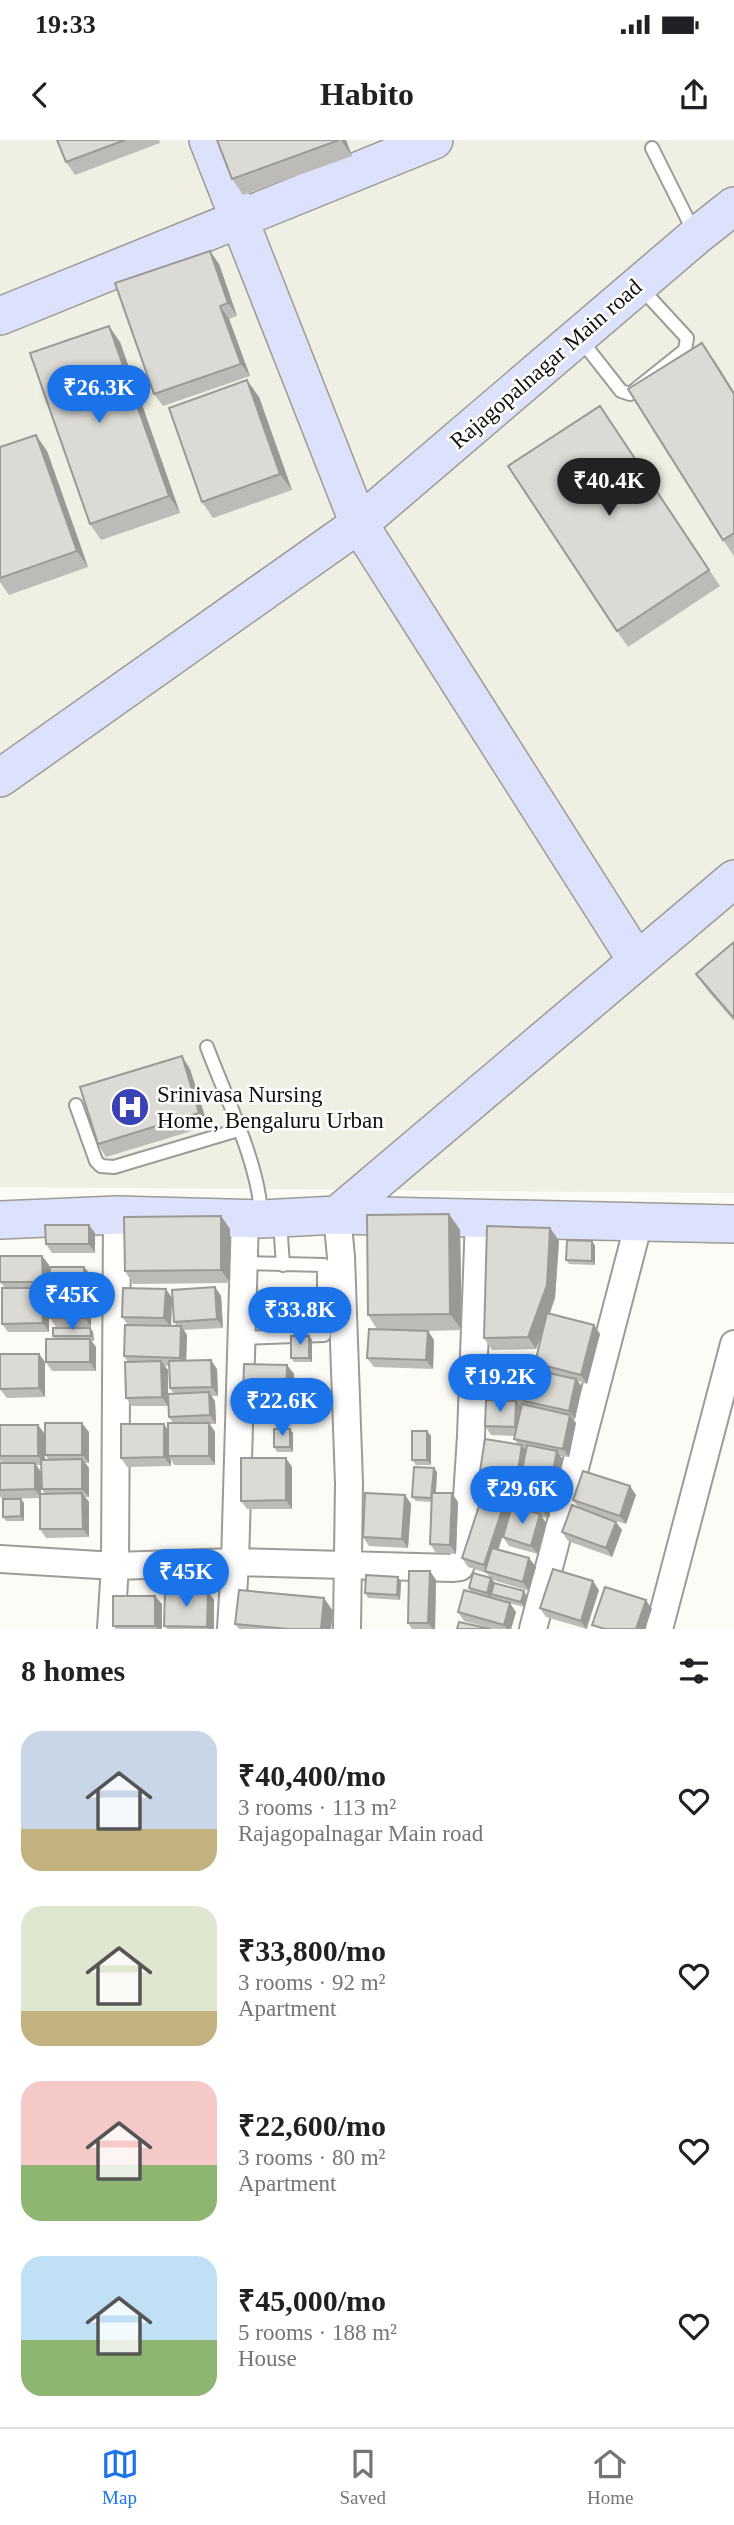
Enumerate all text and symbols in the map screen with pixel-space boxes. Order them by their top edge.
text: 19:33 [35,10,96,39]
icon: back [21,76,59,114]
text: Habito [320,76,414,112]
icon: share [675,76,713,114]
street label: Rajagopalnagar Main road [445,274,647,454]
pin: ₹26.3K [42,366,156,425]
text: ₹26.3K [63,375,135,400]
pin: ₹40.4K [552,458,666,518]
text: ₹40.4K [573,468,645,493]
place label: Srinivasa Nursing Home, Bengaluru Urban [157,1082,384,1133]
hospital icon: Srinivasa Nursing Home, Bengaluru Urban [109,1086,151,1128]
pin: ₹45K [31,1272,113,1332]
text: ₹45K [45,1282,99,1307]
pin: ₹33.8K [243,1288,357,1347]
text: ₹33.8K [264,1297,336,1322]
pin: ₹19.2K [443,1354,557,1414]
text: ₹19.2K [464,1364,536,1389]
pin: ₹22.6K [225,1378,339,1438]
text: ₹22.6K [246,1388,318,1413]
pin: ₹29.6K [465,1466,579,1526]
text: ₹29.6K [486,1476,558,1501]
pin: ₹45K [145,1550,227,1609]
text: ₹45K [159,1559,213,1584]
icon: filters [675,1652,713,1690]
text: 8 homes [21,1654,125,1687]
icon: home [77,1759,161,1843]
text: ₹40,400/mo [238,1759,386,1792]
icon: heart [675,1782,713,1820]
text: 3 rooms · 113 m² [238,1795,396,1820]
text: Rajagopalnagar Main road [238,1821,483,1846]
icon: home [77,1934,161,2018]
text: ₹33,800/mo [238,1934,386,1967]
icon: heart [675,1957,713,1995]
text: 3 rooms · 92 m² [238,1970,385,1995]
text: Apartment [238,1996,336,2021]
icon: home [77,2109,161,2193]
text: ₹22,600/mo [238,2109,386,2142]
icon: heart [675,2132,713,2170]
text: 3 rooms · 80 m² [238,2145,385,2170]
text: Apartment [238,2171,336,2196]
icon: home [77,2284,161,2368]
text: ₹45,000/mo [238,2284,386,2317]
icon: heart [675,2307,713,2345]
text: 5 rooms · 188 m² [238,2320,397,2345]
text: House [238,2346,297,2371]
tab: Map [101,2445,139,2509]
tab: Saved [340,2445,386,2509]
tab: Home [587,2445,633,2509]

